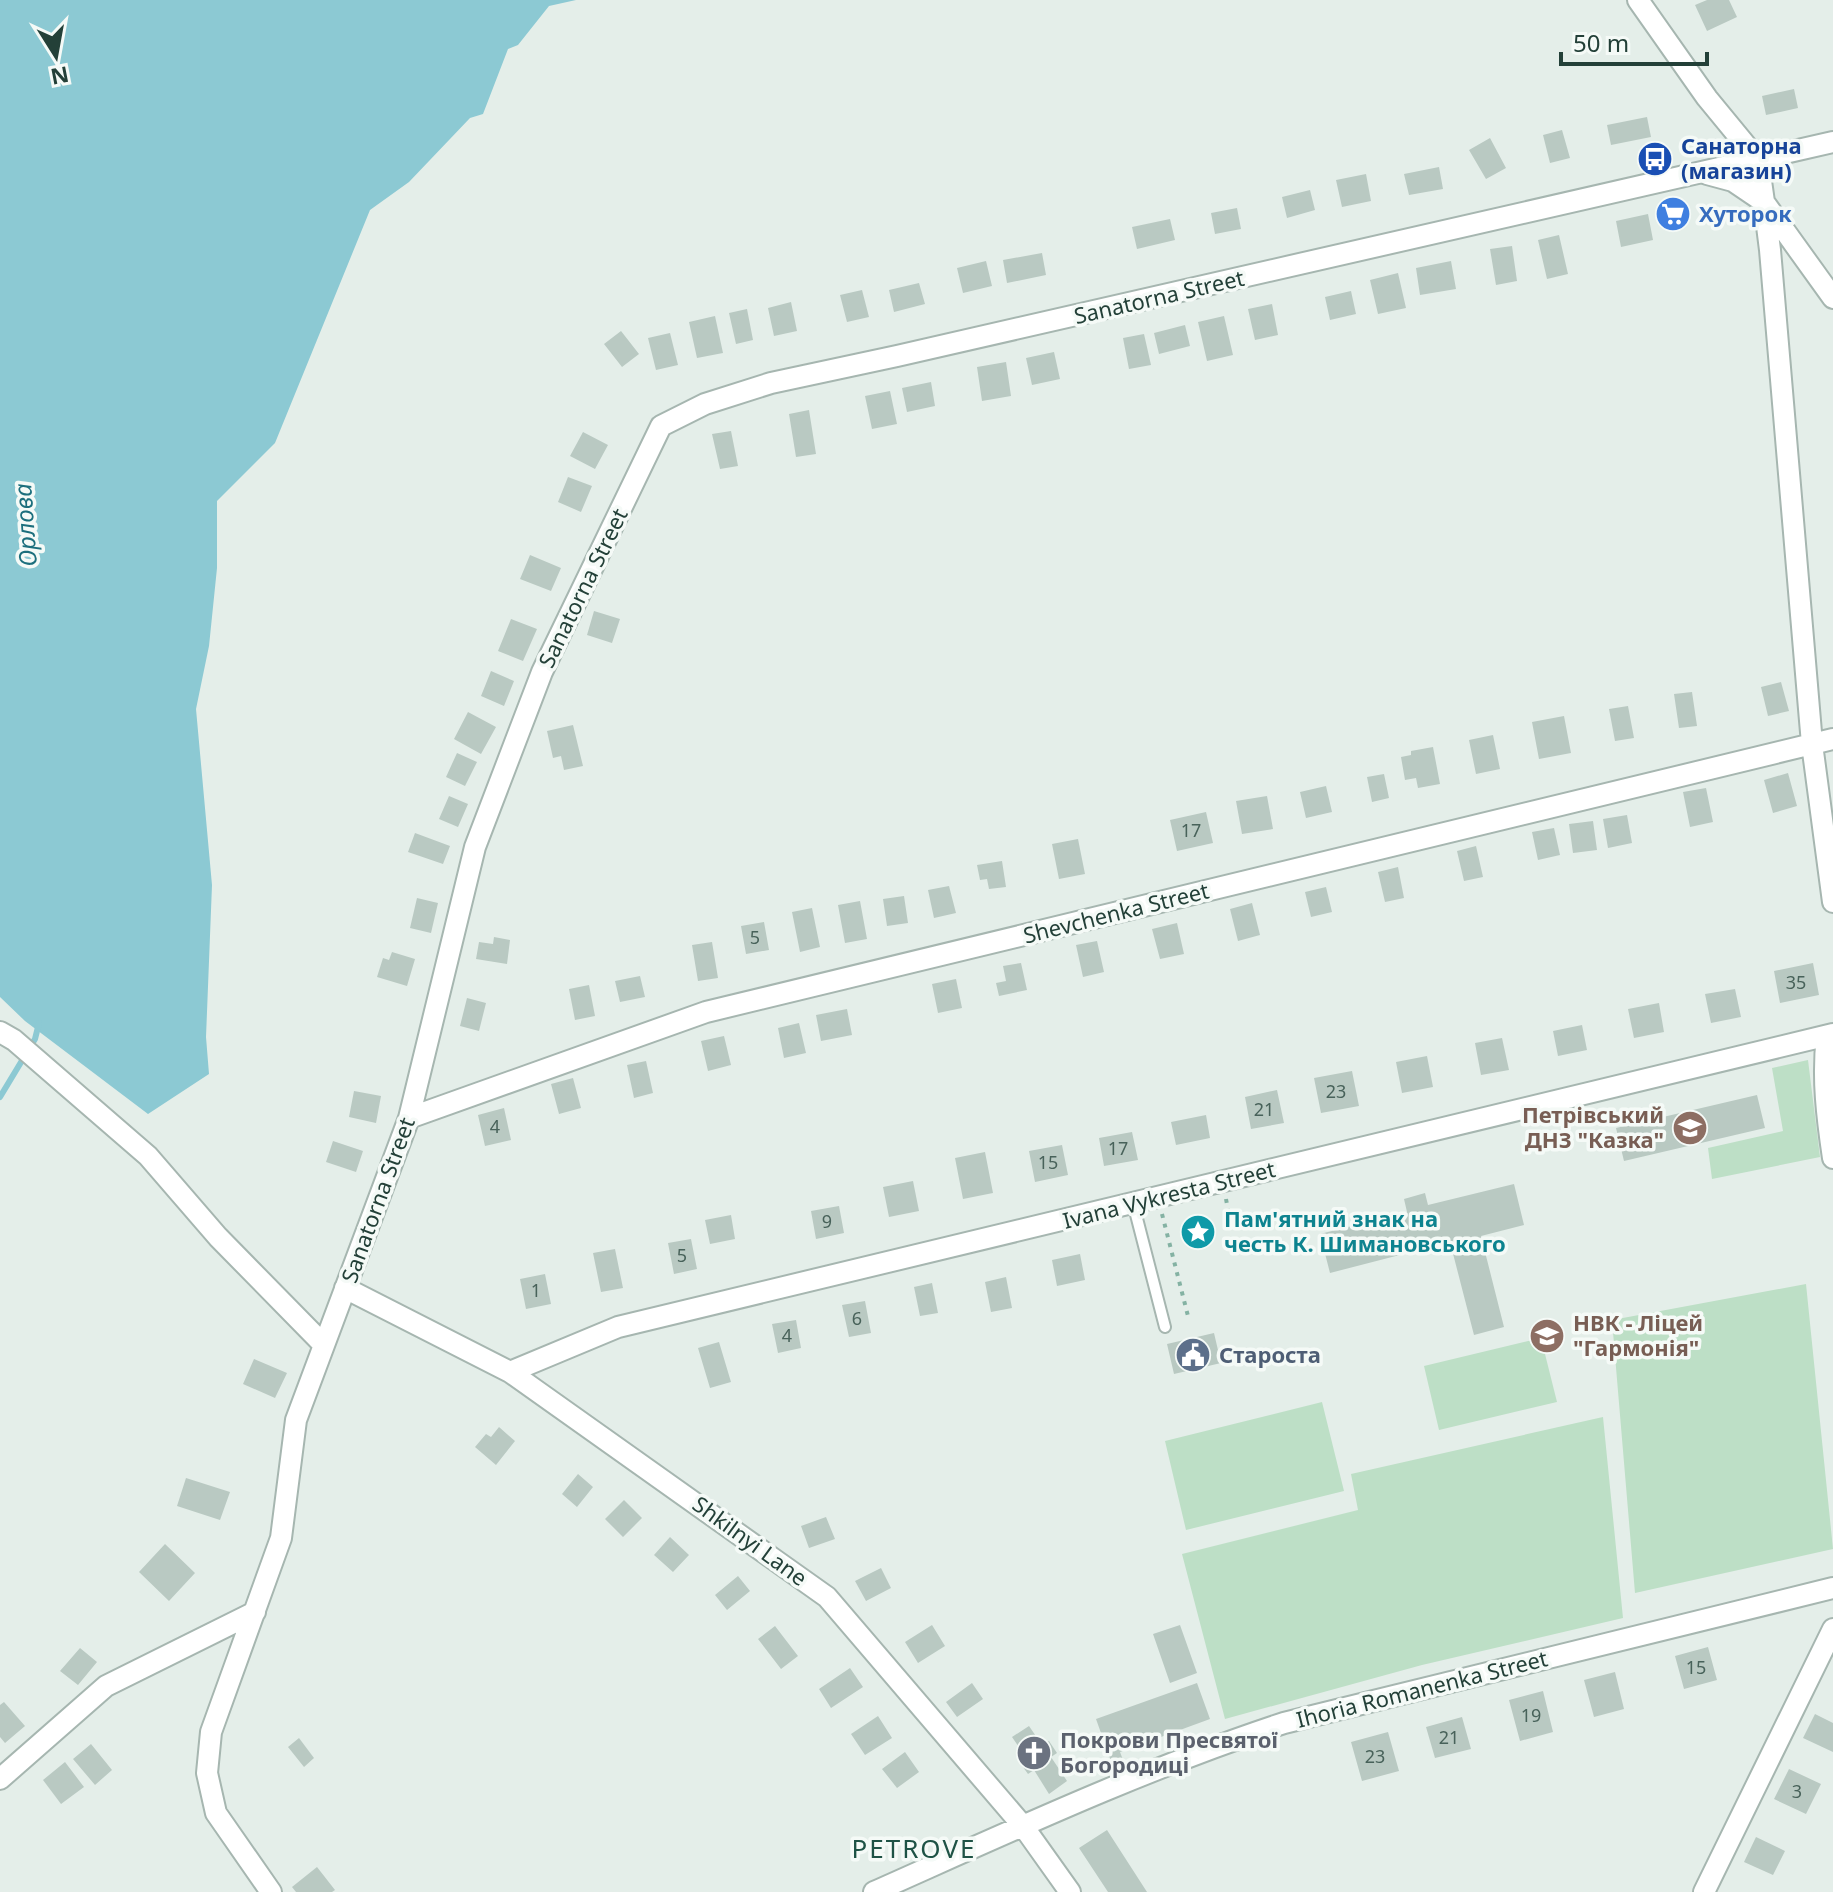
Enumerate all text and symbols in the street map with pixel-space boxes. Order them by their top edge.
north arrow [16,16,96,96]
scale bar [1561,16,1707,66]
text: 50 m [1573,26,1629,59]
text: N [48,60,72,93]
place label: Санаторна (магазин) [1681,130,1802,185]
bus stop icon: Санаторна (магазин) [1636,140,1674,178]
supermarket icon: Хуторок [1654,195,1692,233]
place label: Хуторок [1699,198,1792,228]
street label: Sanatorna Street [1071,262,1247,330]
water label: Орлова [5,482,44,568]
street label: Sanatorna Street [531,503,634,672]
house number: 17 [1181,818,1201,842]
street label: Shevchenka Street [1020,874,1212,950]
house number: 5 [750,925,760,949]
house number: 35 [1786,970,1806,994]
house number: 23 [1326,1079,1346,1103]
house number: 21 [1254,1097,1274,1121]
place label: Петрівський ДНЗ "Казка" [1522,1099,1664,1154]
school or university icon: Петрівський ДНЗ "Казка" [1671,1109,1709,1147]
street label: Sanatorna Street [333,1113,421,1286]
house number: 4 [490,1114,500,1138]
house number: 17 [1108,1136,1128,1160]
house number: 15 [1038,1150,1058,1174]
street label: Ivana Vykresta Street [1059,1153,1278,1235]
place label: Пам'ятний знак на честь К. Шимановського [1224,1203,1506,1258]
house number: 9 [822,1209,832,1233]
place icon: Пам'ятний знак на честь К. Шимановського [1179,1213,1217,1251]
house number: 5 [677,1243,687,1267]
house number: 1 [531,1278,541,1302]
house number: 6 [852,1306,862,1330]
place label: НВК - Ліцей "Гармонія" [1573,1307,1703,1362]
school or university icon: НВК - Ліцей "Гармонія" [1528,1317,1566,1355]
house number: 4 [782,1323,792,1347]
public building icon: Староста [1174,1336,1212,1374]
place label: Староста [1219,1339,1321,1369]
street label: Shkilnyi Lane [687,1488,814,1592]
street label: Ihoria Romanenka Street [1293,1642,1551,1734]
house number: 15 [1686,1655,1706,1679]
house number: 19 [1521,1703,1541,1727]
place label: Покрови Пресвятої Богородиці [1060,1724,1278,1779]
house number: 21 [1439,1725,1459,1749]
church icon: Покрови Пресвятої Богородиці [1015,1734,1053,1772]
house number: 23 [1365,1744,1385,1768]
house number: 3 [1792,1779,1802,1803]
district label: PETROVE [852,1830,976,1866]

